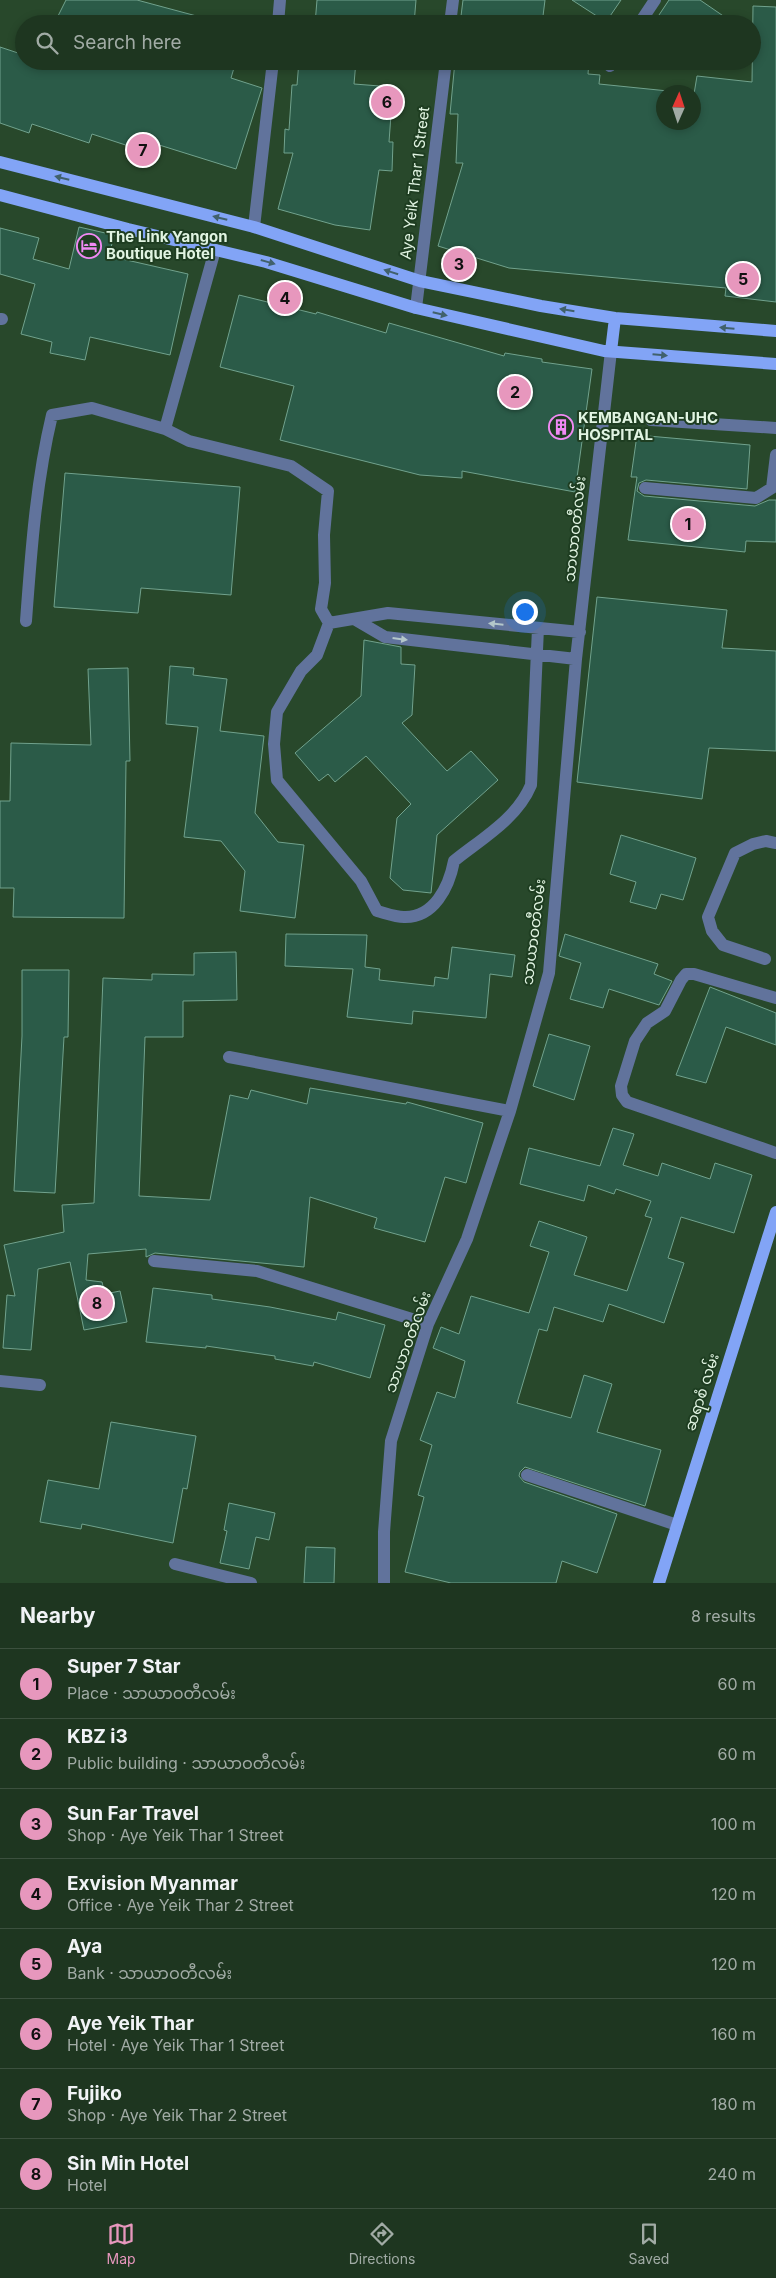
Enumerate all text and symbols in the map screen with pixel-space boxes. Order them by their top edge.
search box [15,15,761,70]
icon: search [33,29,61,57]
text: Search here [73,31,182,54]
pin: 6 [371,83,403,121]
north arrow [656,85,701,130]
street label: Aye Yeik Thar 1 Street [396,105,433,260]
pin: 7 [127,131,159,169]
one-way arrow [54,174,69,182]
one-way arrow [212,214,227,222]
place label: The Link Yangon Boutique Hotel [106,227,227,263]
hotel icon: The Link Yangon Boutique Hotel [76,233,102,259]
pin: 3 [443,245,475,283]
one-way arrow [260,259,275,267]
pin: 5 [727,260,759,298]
one-way arrow [384,267,399,275]
pin: 4 [269,279,301,317]
one-way arrow [558,306,574,314]
one-way arrow [433,310,448,318]
one-way arrow [719,324,735,332]
one-way arrow [652,351,668,359]
pin: 2 [499,373,531,411]
place label: KEMBANGAN-UHC HOSPITAL [578,408,718,444]
building icon: KEMBANGAN-UHC HOSPITAL [548,414,574,440]
street label: သာယာဝတီလမ်း [559,475,590,583]
pin: 1 [672,505,704,543]
your location [512,599,538,625]
one-way arrow [488,619,504,627]
one-way arrow [393,635,409,643]
street label: သာယာဝတီလမ်း [518,878,549,986]
pin: 8 [81,1284,113,1322]
street label: သာယာဝတီလမ်း [380,1288,435,1395]
street label: ဆရာစံ လမ်း [680,1351,726,1434]
text: Nearby [20,1603,95,1628]
text: 8 results [691,1606,756,1626]
text: Super 7 Star [67,1655,181,1678]
text: 1 [33,1674,39,1694]
text: 60 m [717,1674,756,1694]
text: Place · သာယာဝတီလမ်း [67,1683,236,1703]
text: KBZ i3 [67,1725,128,1748]
text: 2 [31,1744,41,1764]
text: 60 m [717,1744,756,1764]
text: Public building · သာယာဝတီလမ်း [67,1753,305,1773]
text: Sun Far Travel [67,1802,199,1825]
text: 3 [31,1814,41,1834]
text: 100 m [711,1814,756,1834]
text: Shop · Aye Yeik Thar 1 Street [67,1825,284,1845]
text: Exvision Myanmar [67,1872,238,1895]
text: 4 [31,1884,41,1904]
text: 120 m [711,1884,756,1904]
text: Office · Aye Yeik Thar 2 Street [67,1895,294,1915]
text: Aya [67,1935,102,1958]
text: 5 [31,1954,41,1974]
text: 120 m [711,1954,756,1974]
text: Bank · သာယာဝတီလမ်း [67,1963,232,1983]
text: Aye Yeik Thar [67,2012,194,2035]
text: 6 [31,2024,41,2044]
text: 160 m [711,2024,756,2044]
text: Hotel · Aye Yeik Thar 1 Street [67,2035,284,2055]
text: Fujiko [67,2082,122,2105]
text: 7 [31,2094,41,2114]
text: 180 m [711,2094,756,2114]
text: Shop · Aye Yeik Thar 2 Street [67,2105,287,2125]
text: Sin Min Hotel [67,2152,189,2175]
text: 8 [31,2164,41,2184]
text: 240 m [708,2164,756,2184]
text: Hotel [67,2175,107,2195]
tab: Map [107,2220,136,2267]
tab: Directions [349,2220,415,2267]
tab: Saved [628,2220,669,2267]

